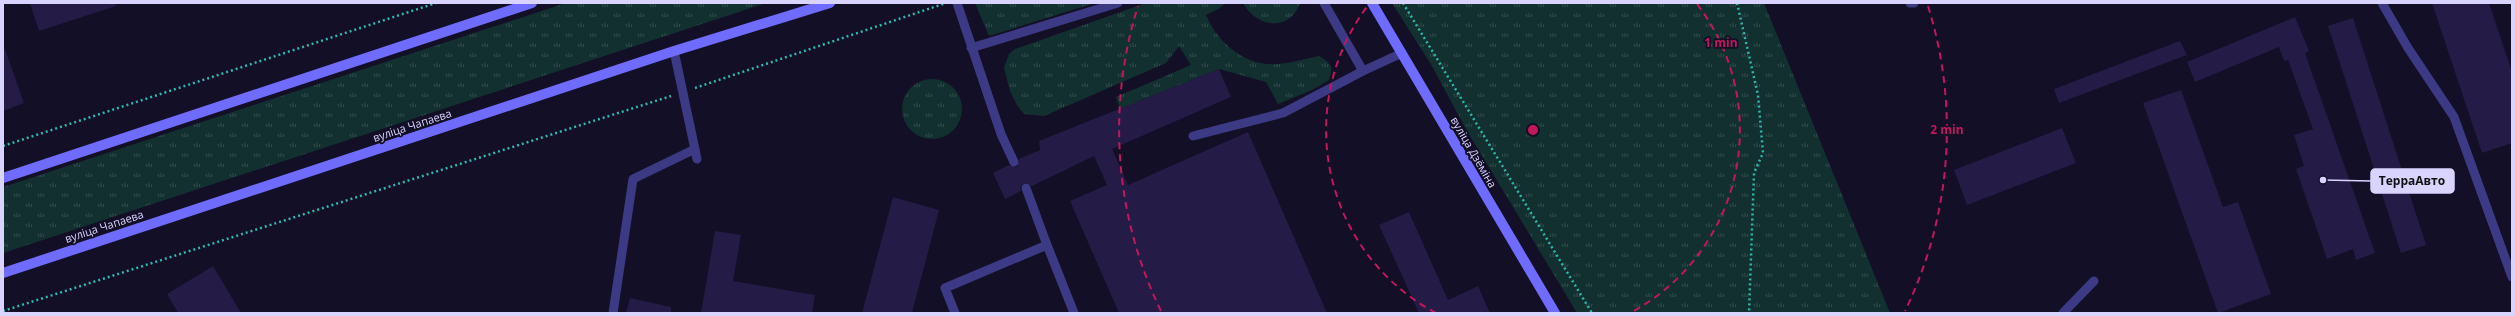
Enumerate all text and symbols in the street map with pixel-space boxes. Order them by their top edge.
text: 1 min [1704,34,1738,51]
street label: вуліца Чапаева [371,105,453,145]
street label: вуліца Дзёміна [1448,114,1500,190]
text: 2 min [1930,121,1964,138]
centre of rings [1526,123,1540,137]
callout: ТерраАвто [2371,169,2454,193]
text: ТерраАвто [2379,172,2445,189]
street label: вуліца Чапаева [63,206,145,246]

